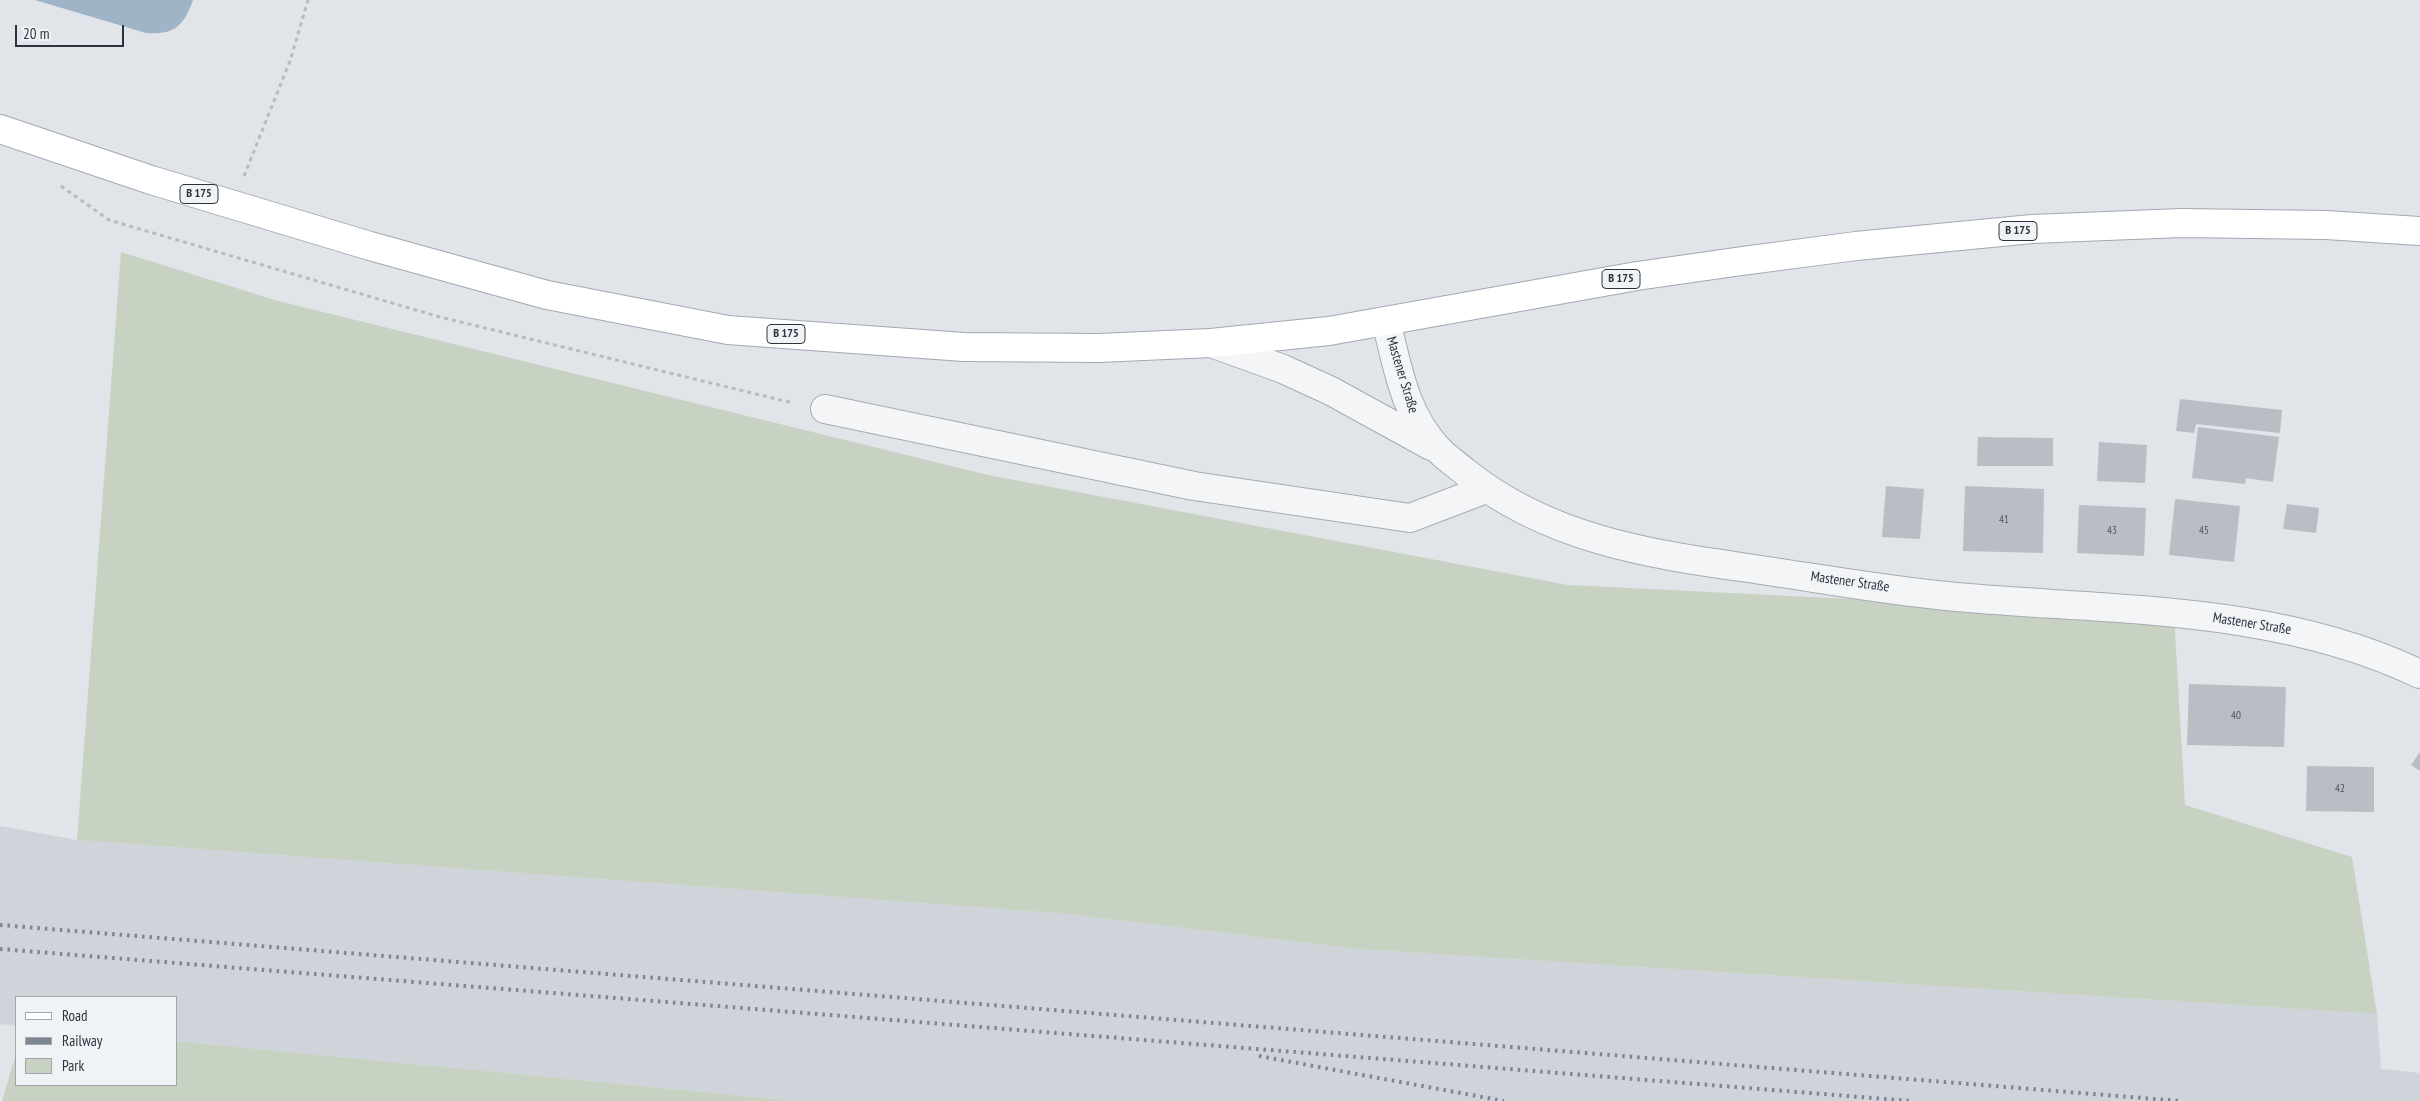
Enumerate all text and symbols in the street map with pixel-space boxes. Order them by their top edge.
scale bar [18,15,126,47]
text: 20 m [23,24,49,43]
road number: B 175 [180,184,218,203]
road number: B 175 [1999,222,2037,240]
road number: B 175 [1602,270,1640,288]
road number: B 175 [767,324,805,344]
street label: Mastener Straße [1382,335,1422,415]
house number: 41 [1999,513,2009,527]
house number: 43 [2107,524,2117,538]
house number: 45 [2199,524,2209,538]
street label: Mastener Straße [1810,568,1890,596]
street label: Mastener Straße [2211,609,2293,639]
house number: 40 [2231,709,2241,723]
house number: 42 [2335,782,2345,796]
legend [15,996,178,1086]
text: Road [62,1006,88,1025]
text: Railway [62,1031,102,1050]
text: Park [62,1056,84,1075]

